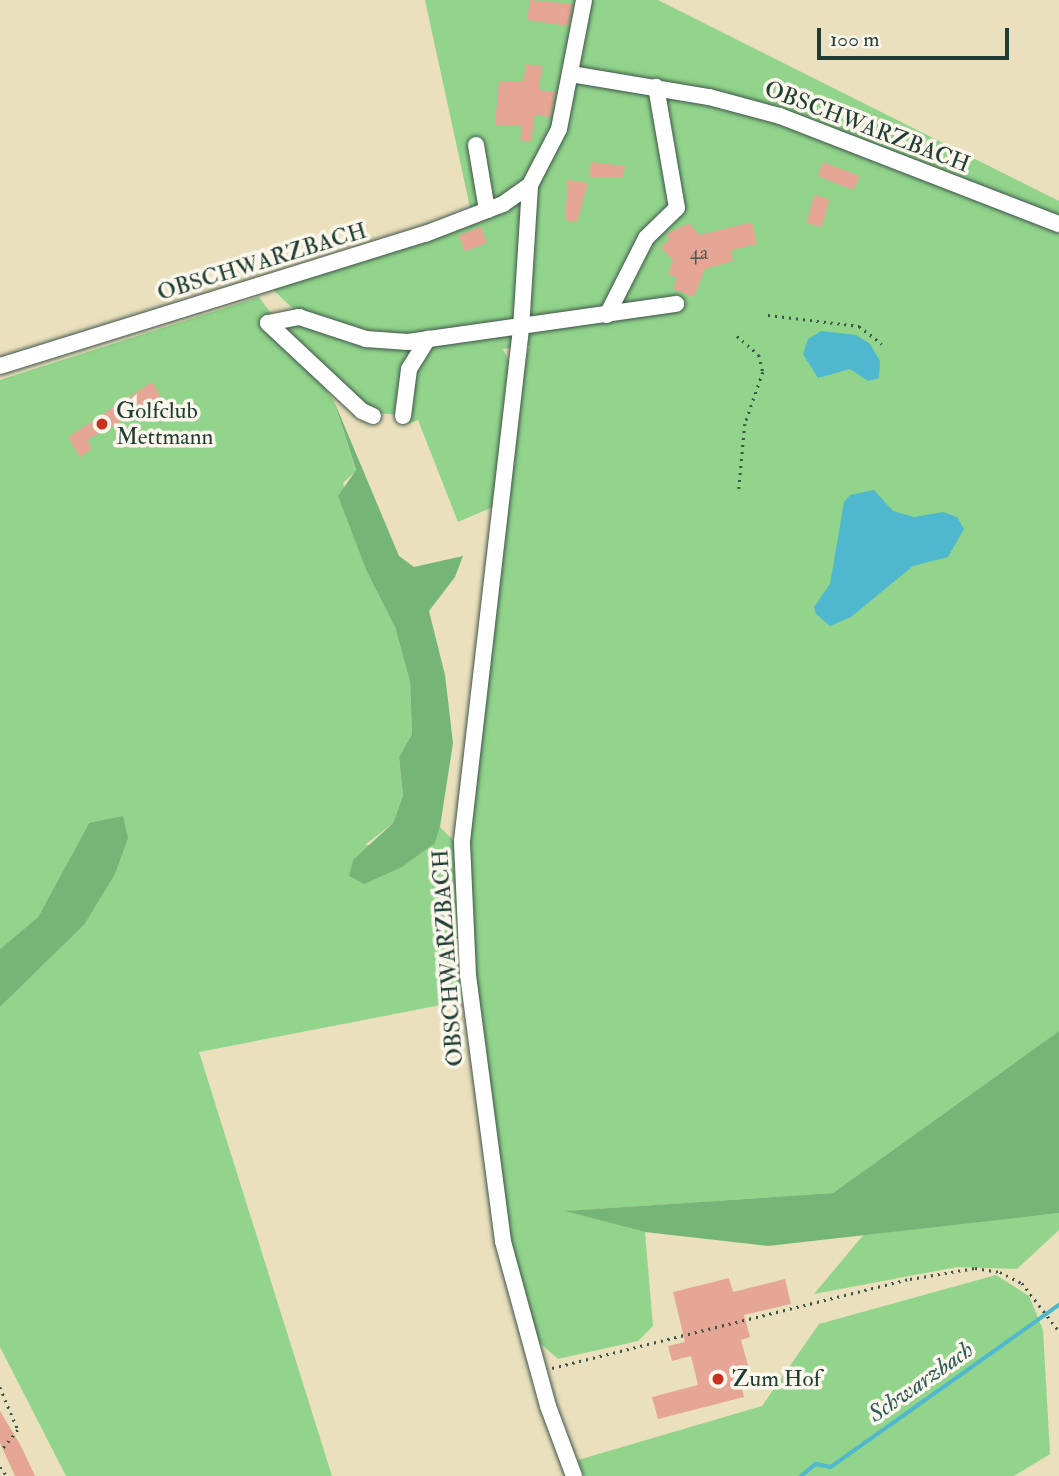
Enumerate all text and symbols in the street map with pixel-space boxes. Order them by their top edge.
scale bar [821,14,1014,58]
text: 100 m [830,26,880,53]
street label: OBSCHWARZBACH [761,75,973,179]
street label: OBSCHWARZBACH [154,217,370,307]
house number: 4a [690,243,708,265]
place label: Golfclub Mettmann [116,397,213,451]
marker: Golfclub Mettmann [94,416,110,432]
street label: OBSCHWARZBACH [427,849,469,1067]
water label: Schwarzbach [863,1335,979,1429]
place label: Zum Hof [732,1365,821,1393]
marker: Zum Hof [710,1371,726,1387]

